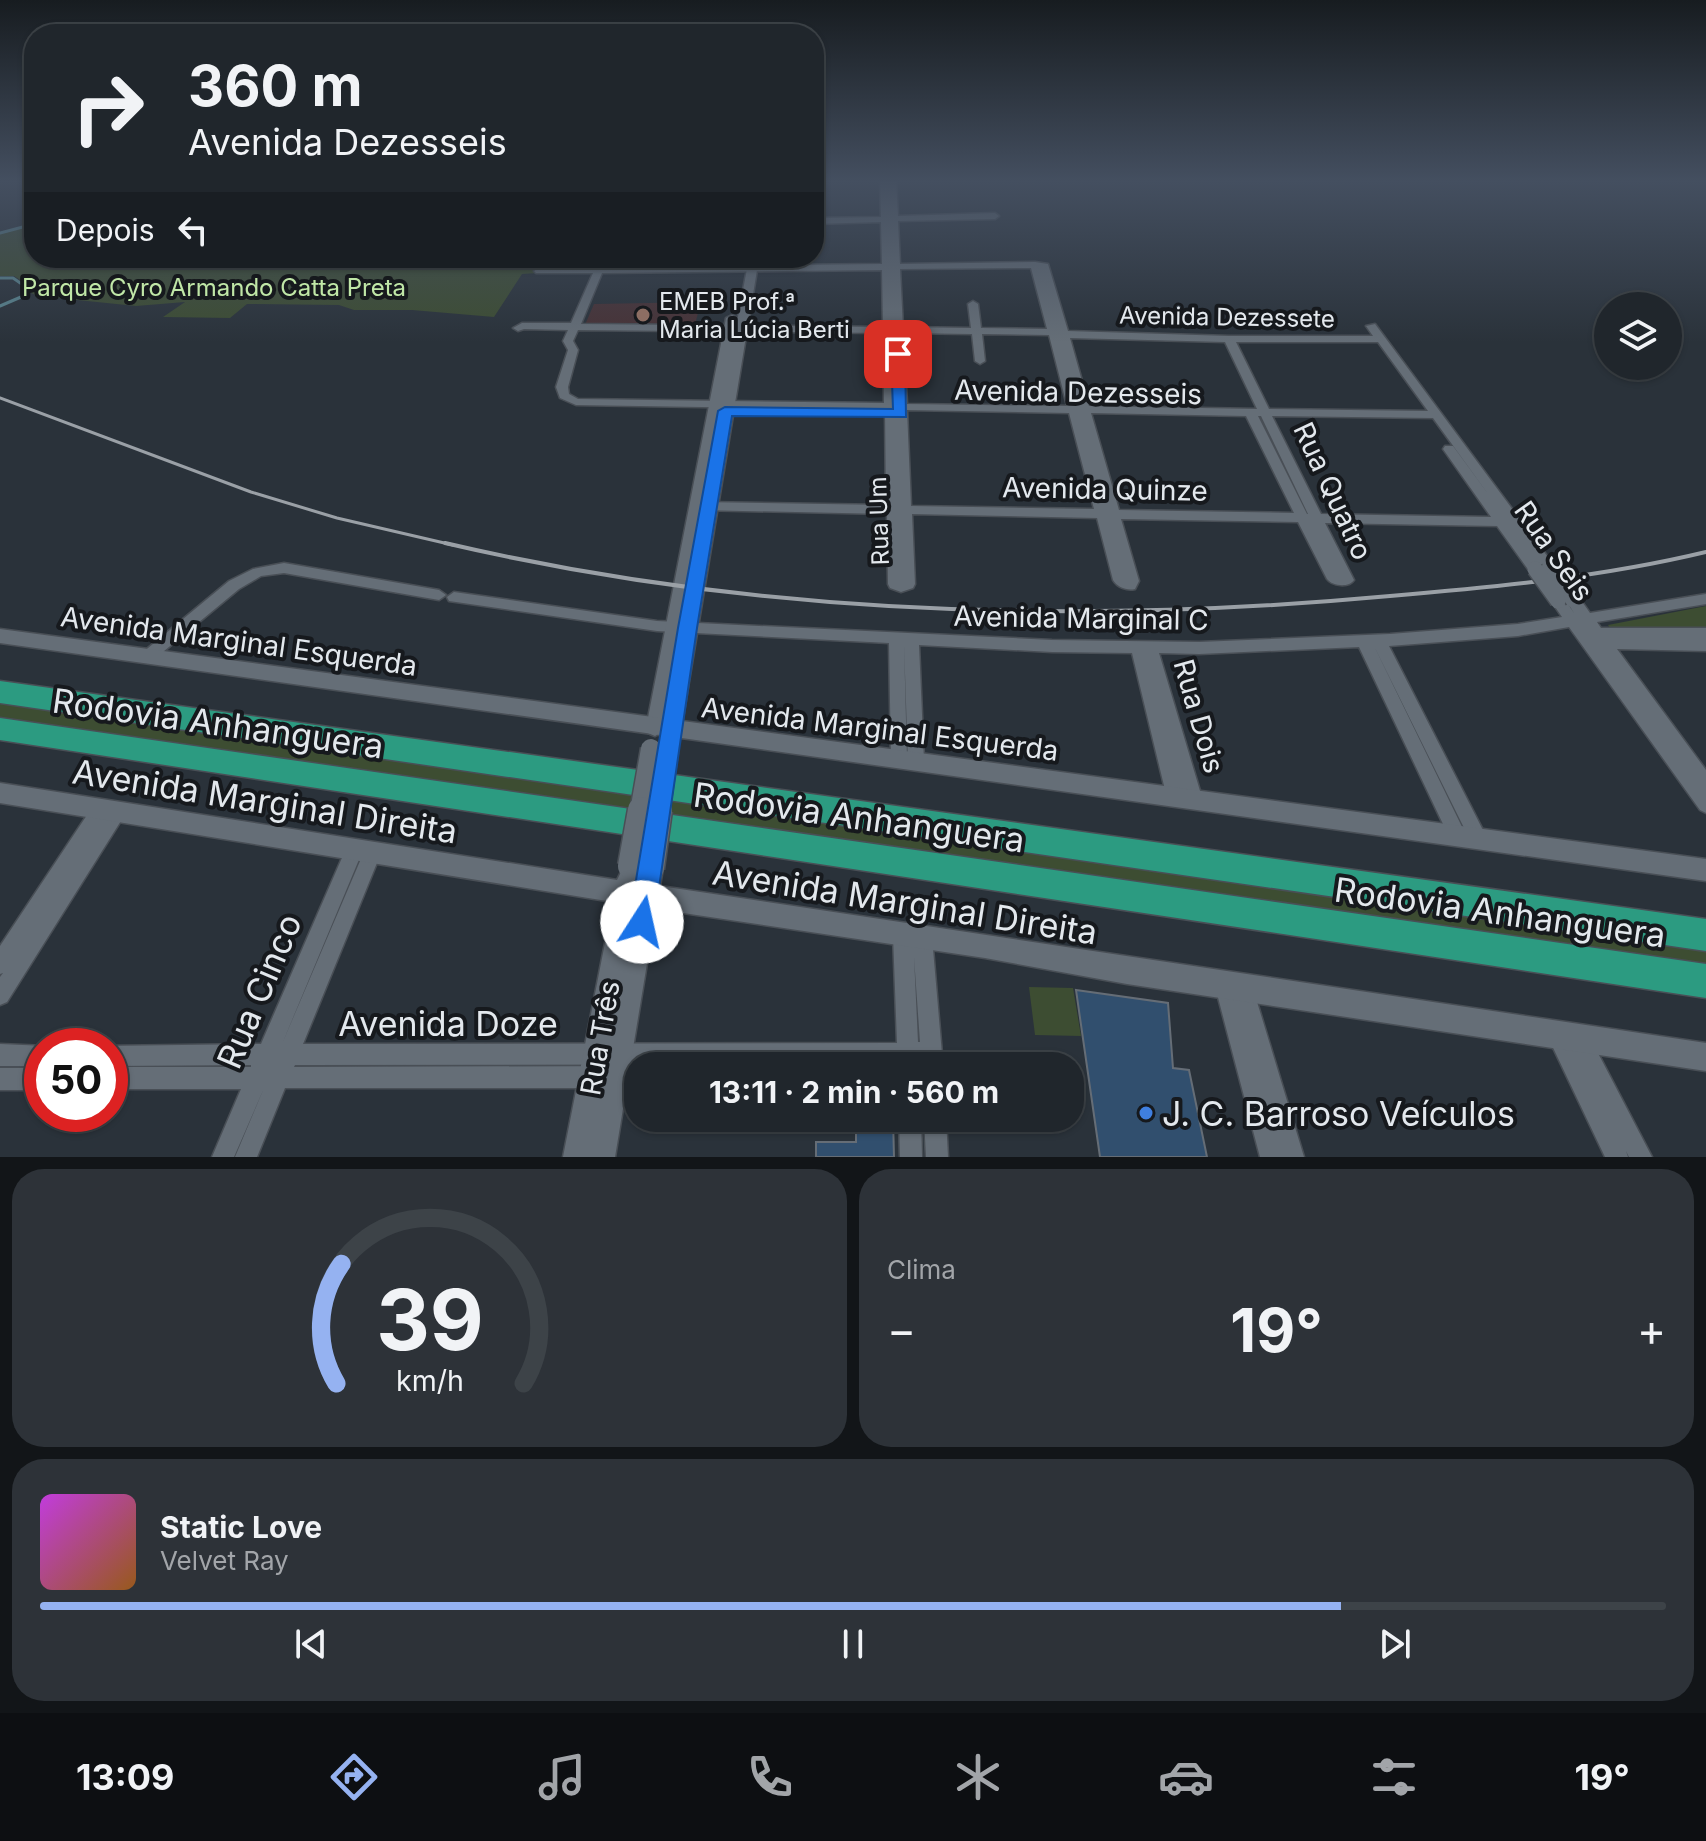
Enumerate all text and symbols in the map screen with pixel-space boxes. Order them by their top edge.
text: 360 m [188,52,363,120]
icon: right [56,56,160,160]
text: Avenida Dezesseis [188,120,507,164]
icon: left [171,208,215,252]
text: Depois [56,212,155,248]
park label: Parque Cyro Armando Catta Preta [22,273,406,302]
place label: EMEB Prof.ª Maria Lúcia Berti [659,287,850,344]
map controls [1594,292,1682,380]
button: layers [1594,292,1682,380]
street label: Avenida Dezessete [1119,301,1335,333]
marker: EMEB Prof.ª Maria Lúcia Berti [634,306,652,324]
pin [864,320,932,388]
icon: arrive [876,332,920,376]
street label: Avenida Dezesseis [954,373,1202,411]
street label: Rua Quatro [1286,417,1380,565]
street label: Avenida Quinze [1002,470,1208,508]
street label: Rua Um [863,476,895,566]
street label: Rua Seis [1507,495,1601,607]
street label: Avenida Marginal Esquerda [59,599,419,683]
street label: Avenida Marginal C [953,599,1209,637]
street label: Rua Dois [1167,655,1231,777]
street label: Rodovia Anhanguera [50,679,386,767]
street label: Avenida Marginal Esquerda [699,690,1061,768]
street label: Avenida Marginal Direita [70,750,460,852]
street label: Rodovia Anhanguera [691,773,1027,861]
street label: Avenida Marginal Direita [710,851,1100,953]
street label: Rodovia Anhanguera [1332,868,1668,956]
position arrow [600,880,684,964]
street label: Rua Cinco [208,908,310,1074]
street label: Rua Três [573,978,627,1098]
street label: Avenida Doze [338,1003,558,1044]
speed limit sign: 50 [24,1028,128,1132]
text: 13:11 · 2 min · 560 m [709,1074,999,1110]
place label: J. C. Barroso Veículos [1162,1093,1515,1134]
marker: J. C. Barroso Veículos [1137,1104,1155,1122]
text: Clima [887,1254,956,1285]
text: 39 [376,1269,483,1370]
text: 19° [1230,1294,1323,1366]
text: − [887,1303,916,1357]
text: + [1637,1303,1666,1357]
text: km/h [396,1363,463,1398]
text: Static Love [160,1509,322,1545]
text: Velvet Ray [160,1545,289,1576]
icon: previous [289,1622,333,1666]
icon: pause [831,1622,875,1666]
icon: next [1373,1622,1417,1666]
icon: directions [326,1749,382,1805]
icon: music [534,1749,590,1805]
icon: phone [742,1749,798,1805]
icon: climate [950,1749,1006,1805]
icon: car [1158,1749,1214,1805]
icon: filters [1366,1749,1422,1805]
text: 13:09 [76,1755,174,1799]
text: 19° [1574,1755,1630,1799]

